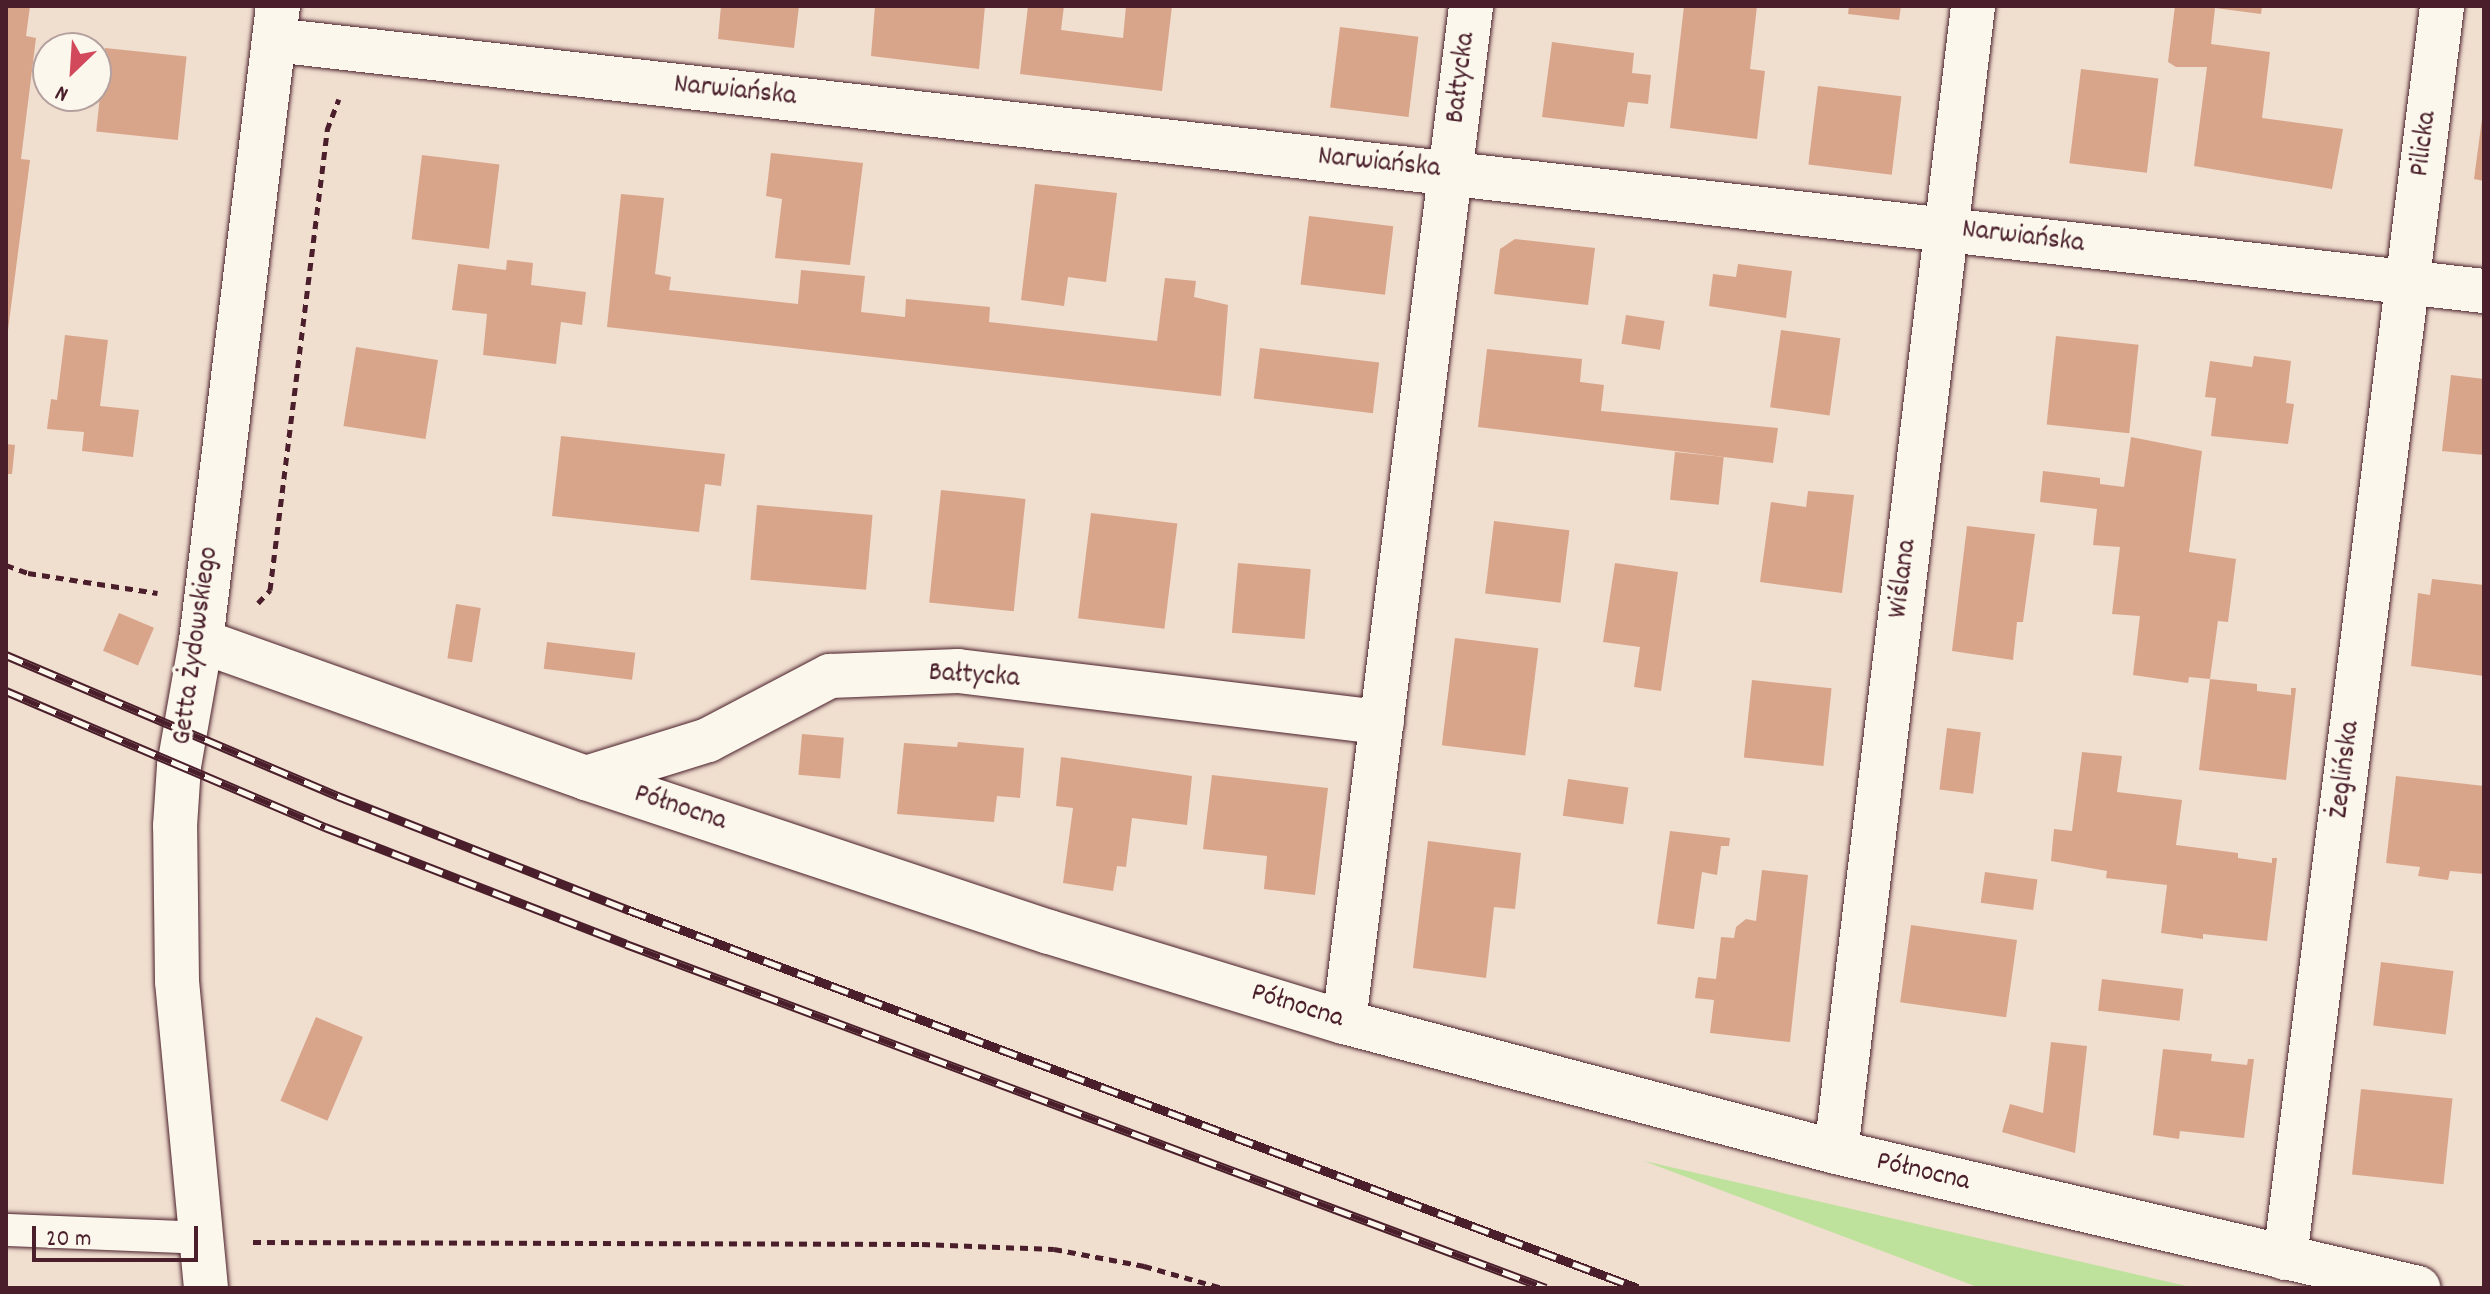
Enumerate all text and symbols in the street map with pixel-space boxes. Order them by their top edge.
street label: Bałtycka [1440,31,1484,125]
north arrow [32,32,112,112]
street label: Narwiańska [672,69,798,115]
text: N [51,76,74,109]
street label: Pilicka [2404,109,2446,179]
street label: Narwiańska [1316,141,1442,187]
street label: Narwiańska [1960,214,2086,262]
street label: Wiślana [1883,538,1925,620]
street label: Getta Żydowskiego [166,545,228,747]
street label: Bałtycka [927,657,1021,697]
street label: Żeglińska [2323,719,2369,821]
street label: Północna [630,778,730,840]
street label: Północna [1247,977,1347,1037]
street label: Północna [1873,1146,1973,1200]
scale bar [36,1210,202,1260]
text: 20 m [46,1223,92,1257]

